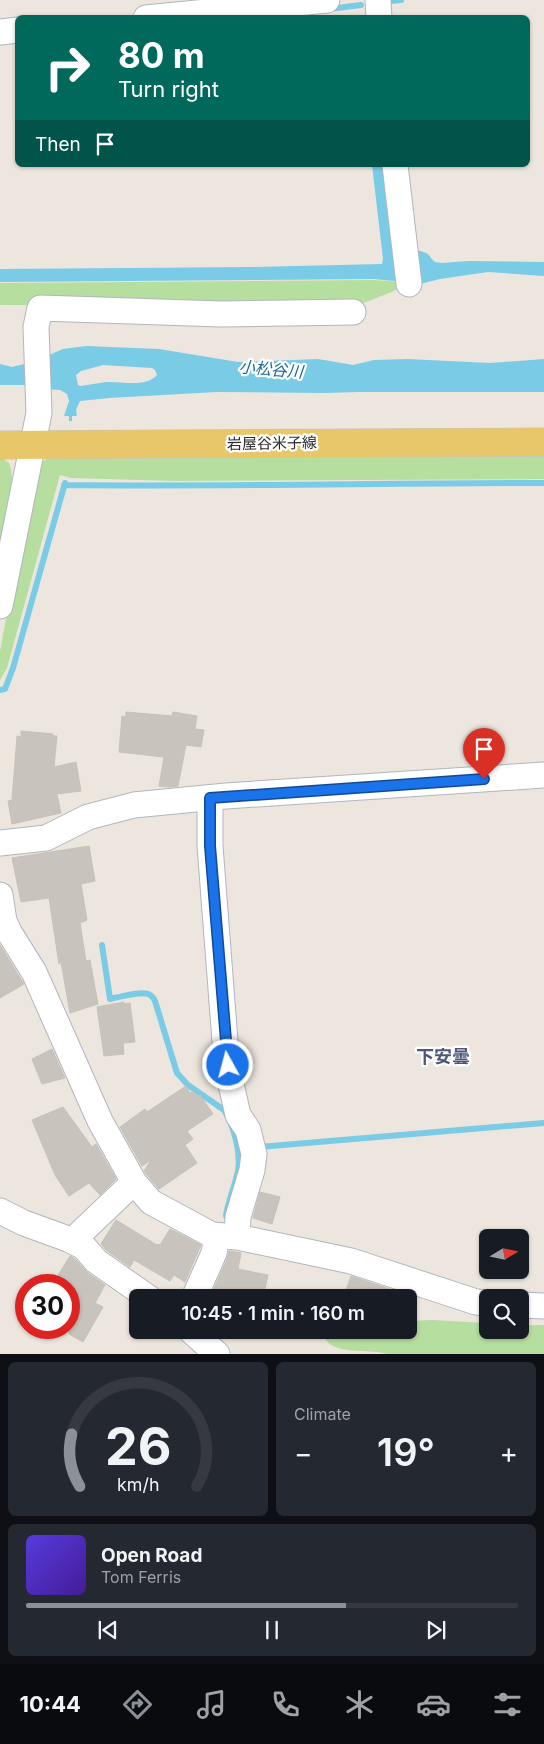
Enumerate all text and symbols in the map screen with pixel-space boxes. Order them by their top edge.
text: 80 m [118,34,205,76]
icon: right [35,35,100,100]
text: Turn right [118,76,219,102]
icon: arrive [91,130,119,158]
text: Then [35,133,81,156]
water label: 小松谷川 [238,356,306,382]
street label: 岩屋谷米子線 [227,433,317,453]
pin [463,728,505,779]
icon: arrive [470,735,498,763]
position arrow [201,1038,253,1090]
district label: 下安曇 [416,1046,470,1067]
north arrow [479,1229,529,1279]
map controls [479,1229,529,1339]
speed limit sign: 30 [15,1274,80,1339]
button: search [479,1289,529,1339]
text: 10:45 · 1 min · 160 m [181,1302,365,1325]
text: Climate [294,1404,351,1424]
text: 26 [105,1415,171,1478]
text: 19° [377,1429,435,1475]
text: − [294,1436,313,1470]
text: + [499,1436,518,1470]
text: km/h [117,1474,159,1495]
text: Open Road [101,1544,202,1567]
text: Tom Ferris [101,1567,181,1587]
icon: previous [94,1616,122,1644]
icon: pause [258,1616,286,1644]
icon: next [422,1616,450,1644]
icon: directions [120,1687,155,1722]
icon: music [194,1687,229,1722]
icon: phone [268,1687,303,1722]
icon: climate [342,1687,377,1722]
icon: car [416,1687,451,1722]
icon: filters [490,1687,525,1722]
text: 10:44 [19,1691,81,1717]

